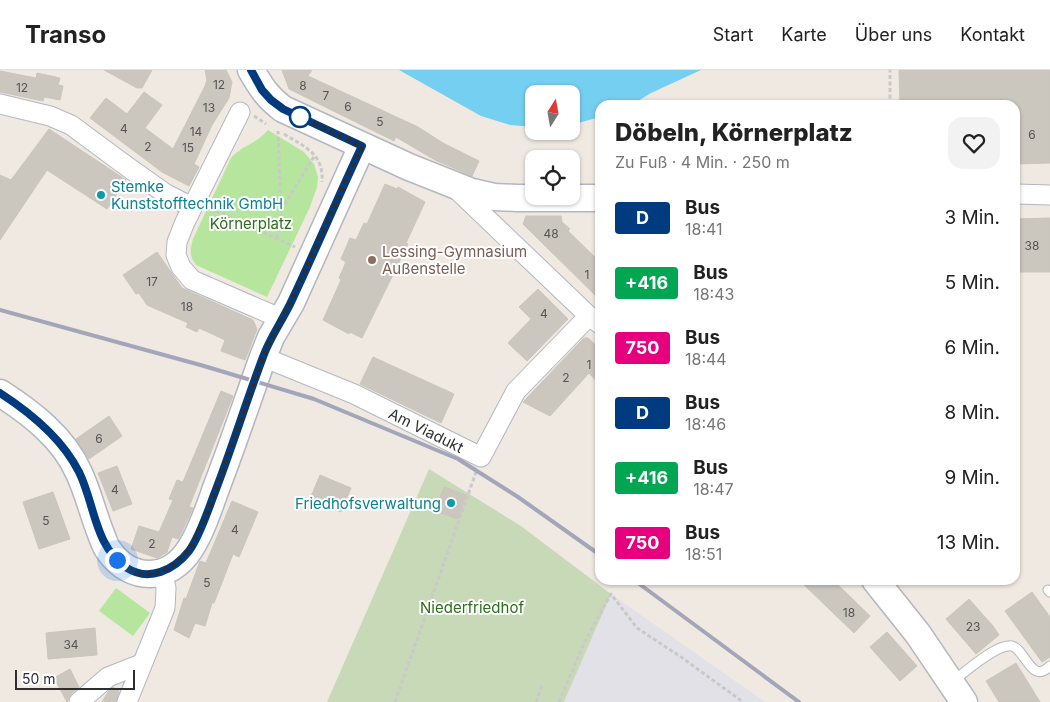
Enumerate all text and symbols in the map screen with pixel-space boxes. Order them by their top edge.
text: Transo [25,20,106,49]
text: Start [713,24,753,45]
text: Karte [781,24,827,45]
text: Über uns [855,24,932,45]
text: Kontakt [960,24,1025,45]
house number: 12 [213,77,225,92]
house number: 8 [299,78,307,93]
house number: 12 [16,80,28,95]
north arrow [525,85,580,140]
map controls [525,85,580,205]
house number: 7 [323,88,330,103]
house number: 6 [344,99,352,114]
house number: 13 [203,100,215,115]
unlabelled marker [289,106,311,128]
house number: 5 [376,114,384,129]
button: heart [948,117,1000,169]
text: Döbeln, Körnerplatz [615,118,853,147]
house number: 4 [120,121,128,136]
house number: 14 [190,124,203,139]
house number: 6 [1028,127,1036,142]
house number: 2 [144,139,152,154]
house number: 15 [182,140,194,155]
button: locate [525,150,580,205]
text: Zu Fuß · 4 Min. · 250 m [615,152,790,172]
place label: Stemke Kunststofftechnik GmbH [111,177,283,213]
marker: Stemke Kunststofftechnik GmbH [95,189,107,201]
text: Bus [685,196,720,219]
text: 3 Min. [944,206,1000,229]
text: D [636,207,649,228]
park label: Körnerplatz [210,214,292,233]
text: 18:41 [685,219,723,239]
house number: 48 [543,226,559,241]
house number: 38 [1025,238,1039,253]
place label: Lessing-Gymnasium Außenstelle [382,242,527,278]
marker: Lessing-Gymnasium Außenstelle [366,254,378,266]
text: Bus [693,261,728,284]
house number: 1 [585,267,589,282]
text: 5 Min. [945,271,1000,294]
text: +416 [625,272,668,293]
house number: 17 [146,274,158,289]
text: 18:43 [693,284,734,304]
house number: 18 [181,299,193,314]
house number: 4 [540,306,548,321]
text: Bus [685,326,720,349]
text: 6 Min. [944,336,1000,359]
text: 750 [626,337,659,358]
text: 18:44 [685,349,727,369]
house number: 1 [587,357,591,372]
house number: 2 [562,370,570,385]
text: Bus [685,391,720,414]
text: 8 Min. [944,401,1000,424]
text: D [636,402,649,423]
street label: Am Viadukt [386,403,467,457]
text: 18:46 [685,414,726,434]
house number: 6 [95,431,103,446]
text: Bus [693,456,728,479]
text: 9 Min. [944,466,1000,489]
text: +416 [625,467,668,488]
text: 18:47 [693,479,734,499]
house number: 4 [111,482,119,497]
place label: Friedhofsverwaltung [295,494,441,513]
marker: Friedhofsverwaltung [445,497,457,509]
house number: 5 [42,513,50,528]
text: Bus [685,521,720,544]
house number: 4 [231,522,239,537]
text: 13 Min. [937,531,1000,554]
text: 750 [626,532,659,553]
house number: 2 [148,536,156,551]
text: 18:51 [685,544,722,564]
your location [105,548,130,573]
house number: 5 [203,575,211,590]
park label: Niederfriedhof [420,598,524,617]
house number: 18 [843,605,855,620]
house number: 23 [966,619,980,634]
house number: 34 [63,637,79,652]
scale bar [15,667,135,690]
text: 50 m [22,670,56,687]

